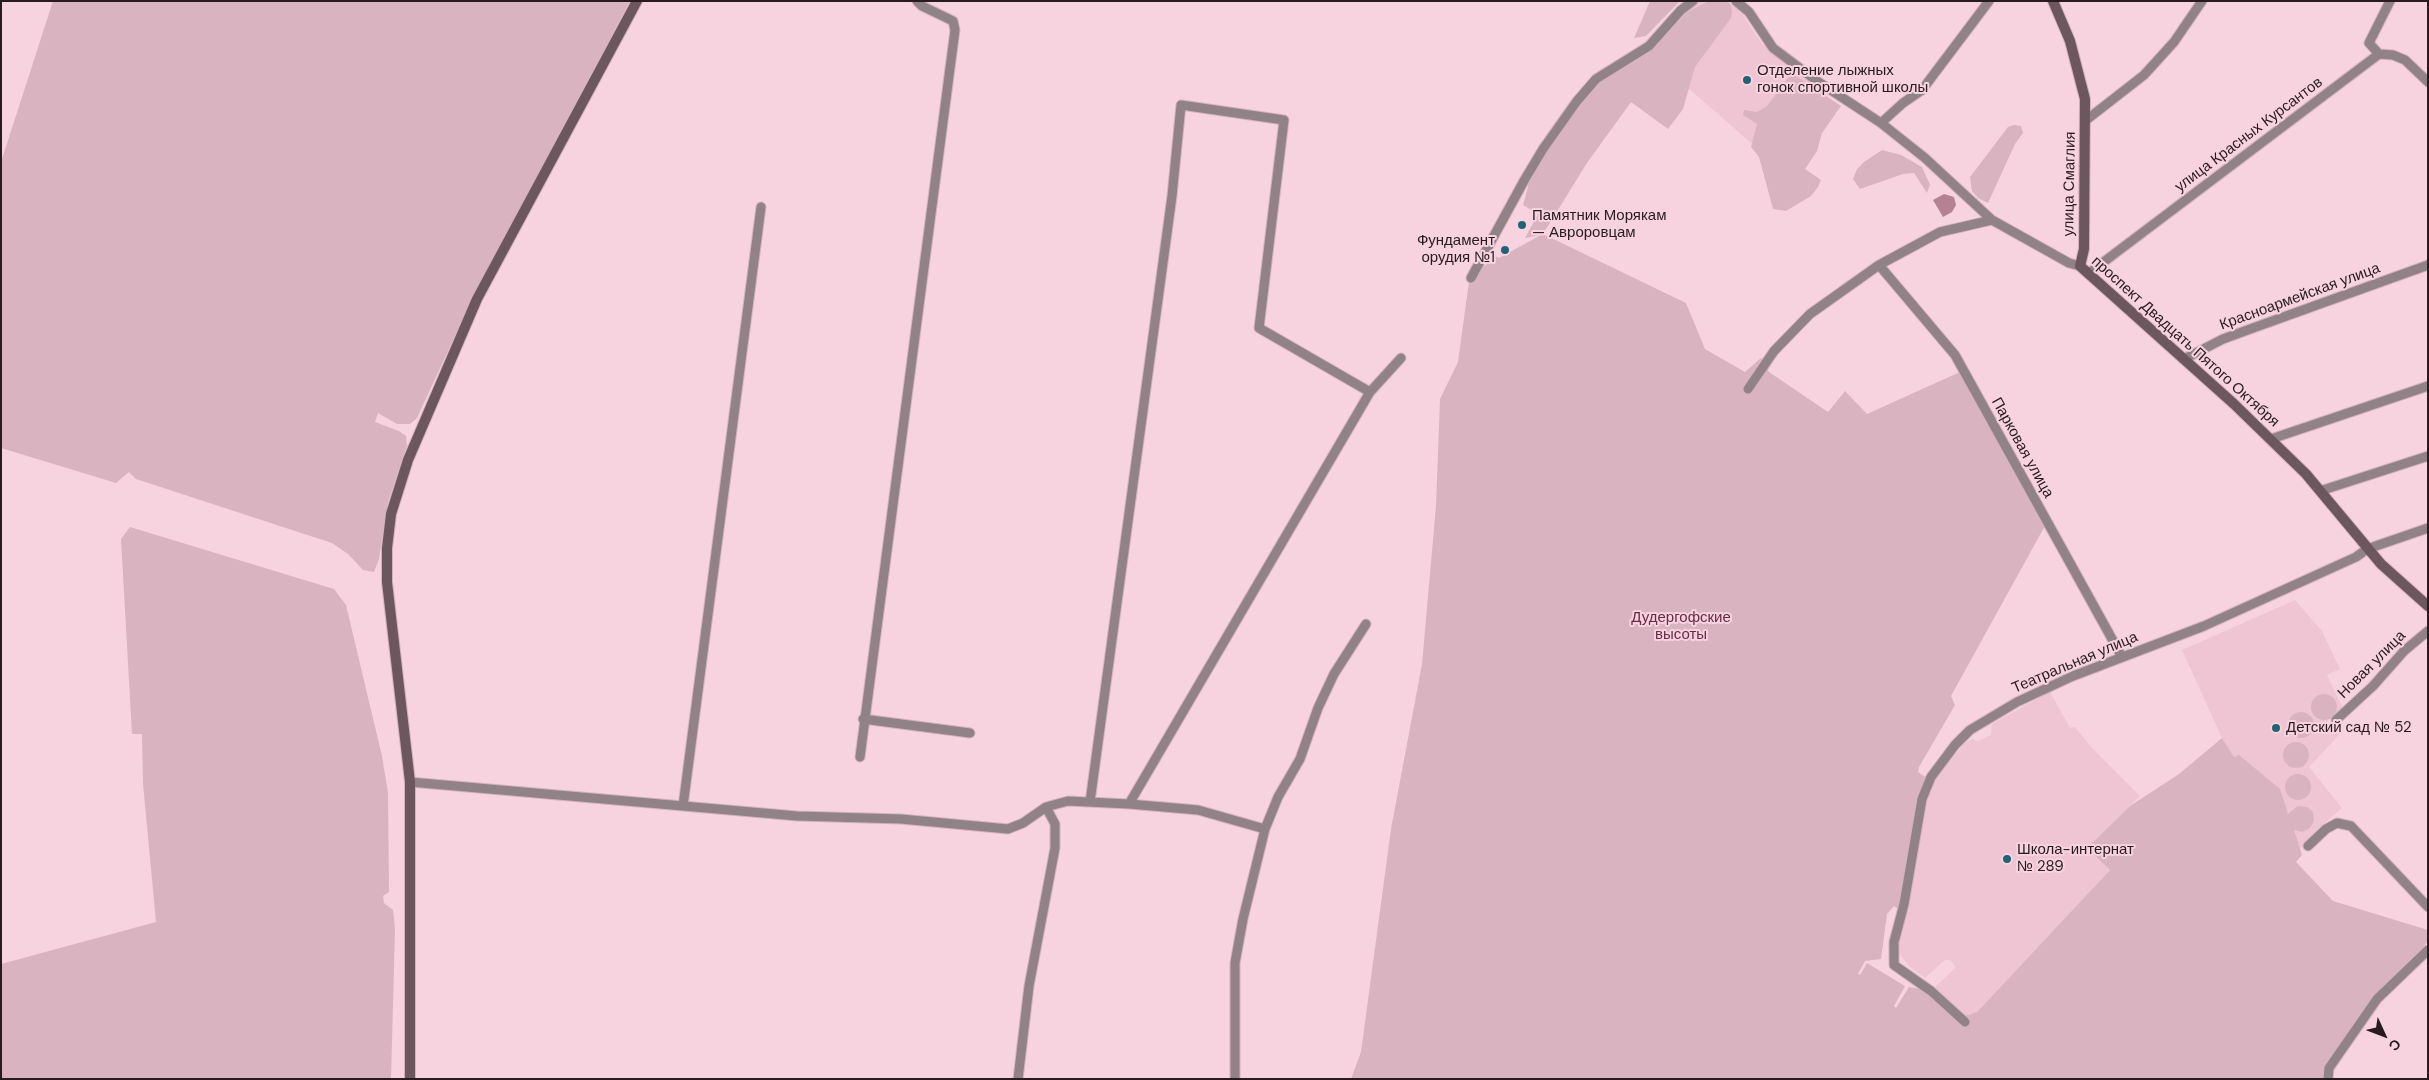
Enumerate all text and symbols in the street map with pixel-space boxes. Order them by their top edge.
place label: Отделение лыжных гонок спортивной школы [1757,62,1928,97]
marker: Отделение лыжных гонок спортивной школы [1741,74,1753,86]
street label: улица Красных Курсантов [2172,74,2326,196]
street label: улица Смаглия [2060,131,2080,237]
place label: Памятник Морякам — Авроровцам [1532,207,1666,242]
marker: Памятник Морякам — Авроровцам [1516,219,1528,231]
place label: Фундамент орудия №1 [1417,232,1495,267]
marker: Фундамент орудия №1 [1499,244,1511,256]
street label: проспект Двадцать Пятого Октября [2087,253,2283,431]
street label: Красноармейская улица [2217,260,2383,334]
street label: Парковая улица [1987,395,2057,501]
park label: Дудергофские высоты [1631,609,1731,644]
street label: Новая улица [2334,627,2410,703]
street label: Театральная улица [2009,628,2141,698]
place label: Детский сад № 52 [2286,719,2412,737]
marker: Детский сад № 52 [2270,722,2282,734]
place label: Школа-интернат № 289 [2017,841,2134,876]
marker: Школа-интернат № 289 [2001,853,2013,865]
north arrow [2359,1010,2409,1060]
text: С [2385,1035,2405,1055]

